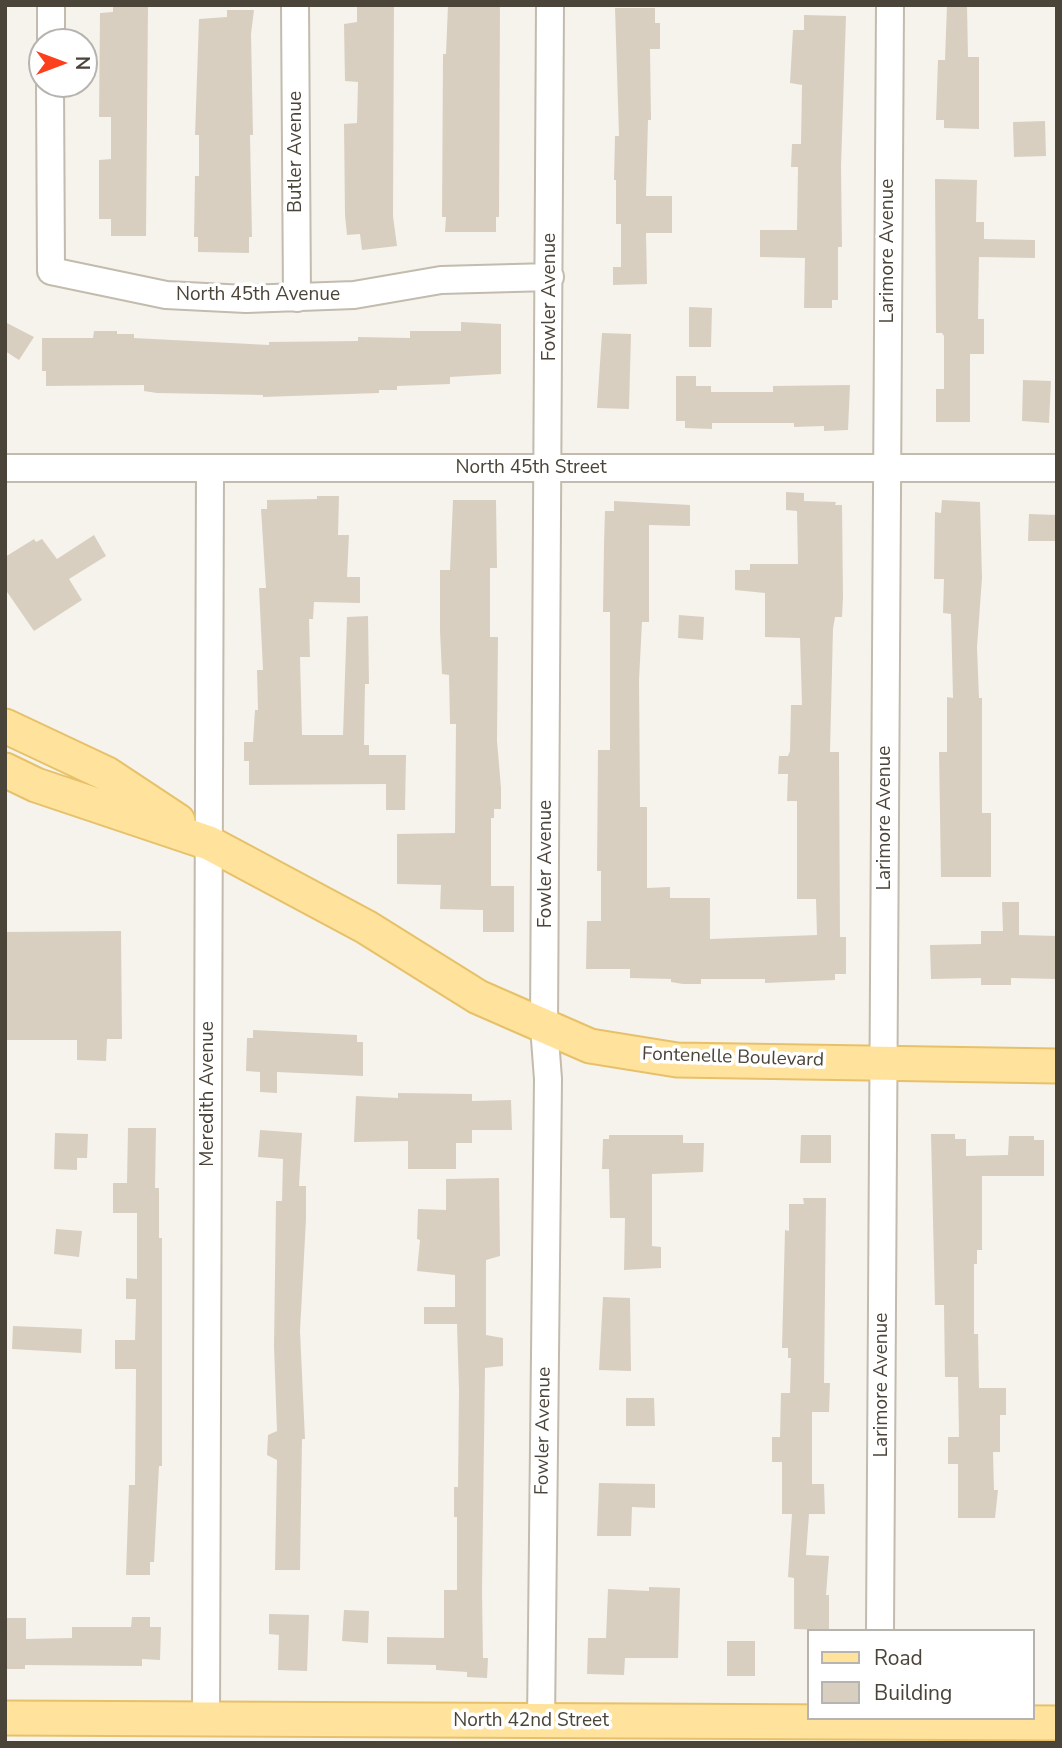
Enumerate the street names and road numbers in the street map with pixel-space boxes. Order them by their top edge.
street label: Butler Avenue [285,91,307,213]
street label: Larimore Avenue [877,179,899,323]
street label: Fowler Avenue [539,233,561,361]
street label: North 45th Avenue [176,284,340,306]
street label: North 45th Street [455,457,607,479]
street label: Larimore Avenue [874,746,896,890]
street label: Fowler Avenue [535,800,557,928]
street label: Meredith Avenue [197,1021,219,1167]
street label: Fontenelle Boulevard [642,1043,824,1073]
street label: Larimore Avenue [871,1313,893,1457]
street label: Fowler Avenue [531,1367,557,1495]
street label: North 42nd Street [453,1710,609,1732]

